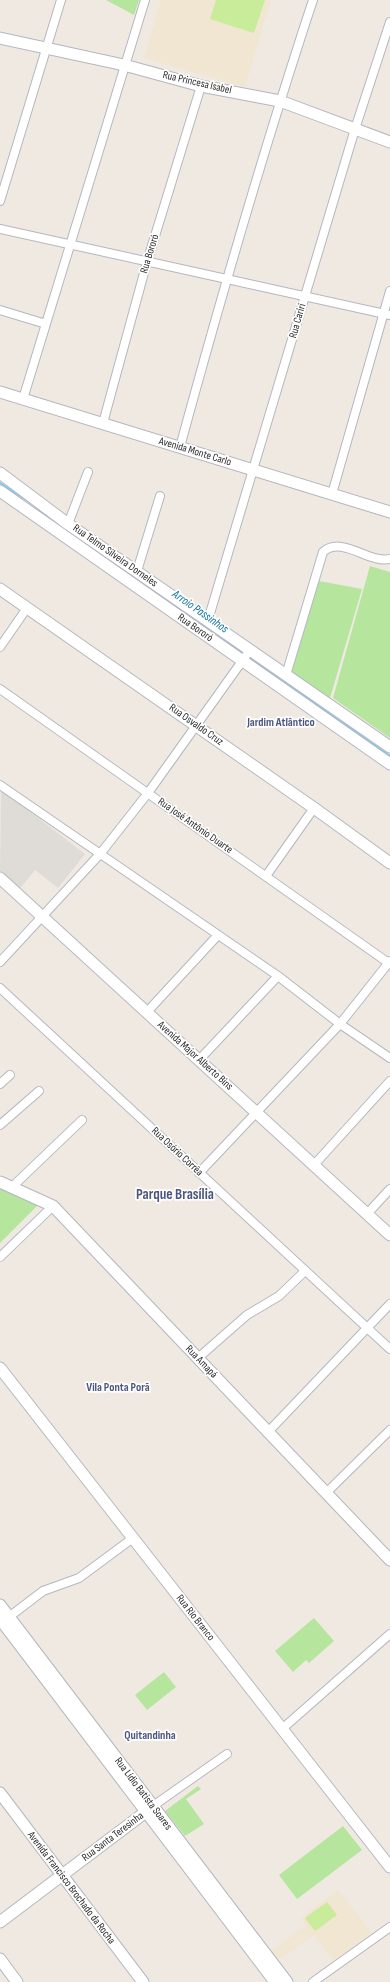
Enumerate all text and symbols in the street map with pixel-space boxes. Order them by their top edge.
street label: Rua Princesa Isabel [161,69,233,97]
street label: Rua Bororó [138,233,162,275]
street label: Rua Cariri [287,302,309,340]
street label: Avenida Monte Carlo [157,435,233,469]
street label: Rua Telmo Silveira Dorneles [70,522,160,590]
water label: Arroio Passinhos [169,587,231,637]
street label: Rua Bororó [175,611,215,645]
street label: Rua Osvaldo Cruz [166,701,226,749]
district label: Jardim Atlântico [247,716,315,730]
street label: Rua José Antônio Duarte [155,795,235,857]
street label: Avenida Major Alberto Bins [155,1019,235,1093]
street label: Rua Osório Corrêa [148,1125,206,1179]
district label: Parque Brasília [136,1186,214,1204]
street label: Rua Amapá [182,1343,220,1381]
district label: Vila Ponta Porã [86,1381,150,1395]
street label: Rua Rio Branco [173,1592,217,1644]
district label: Quitandinha [124,1729,176,1743]
street label: Rua Lídio Batista Soares [111,1755,175,1833]
street label: Rua Santa Teresinha [80,1809,146,1865]
street label: Avenida Francisco Brochado da Rocha [24,1829,118,1947]

